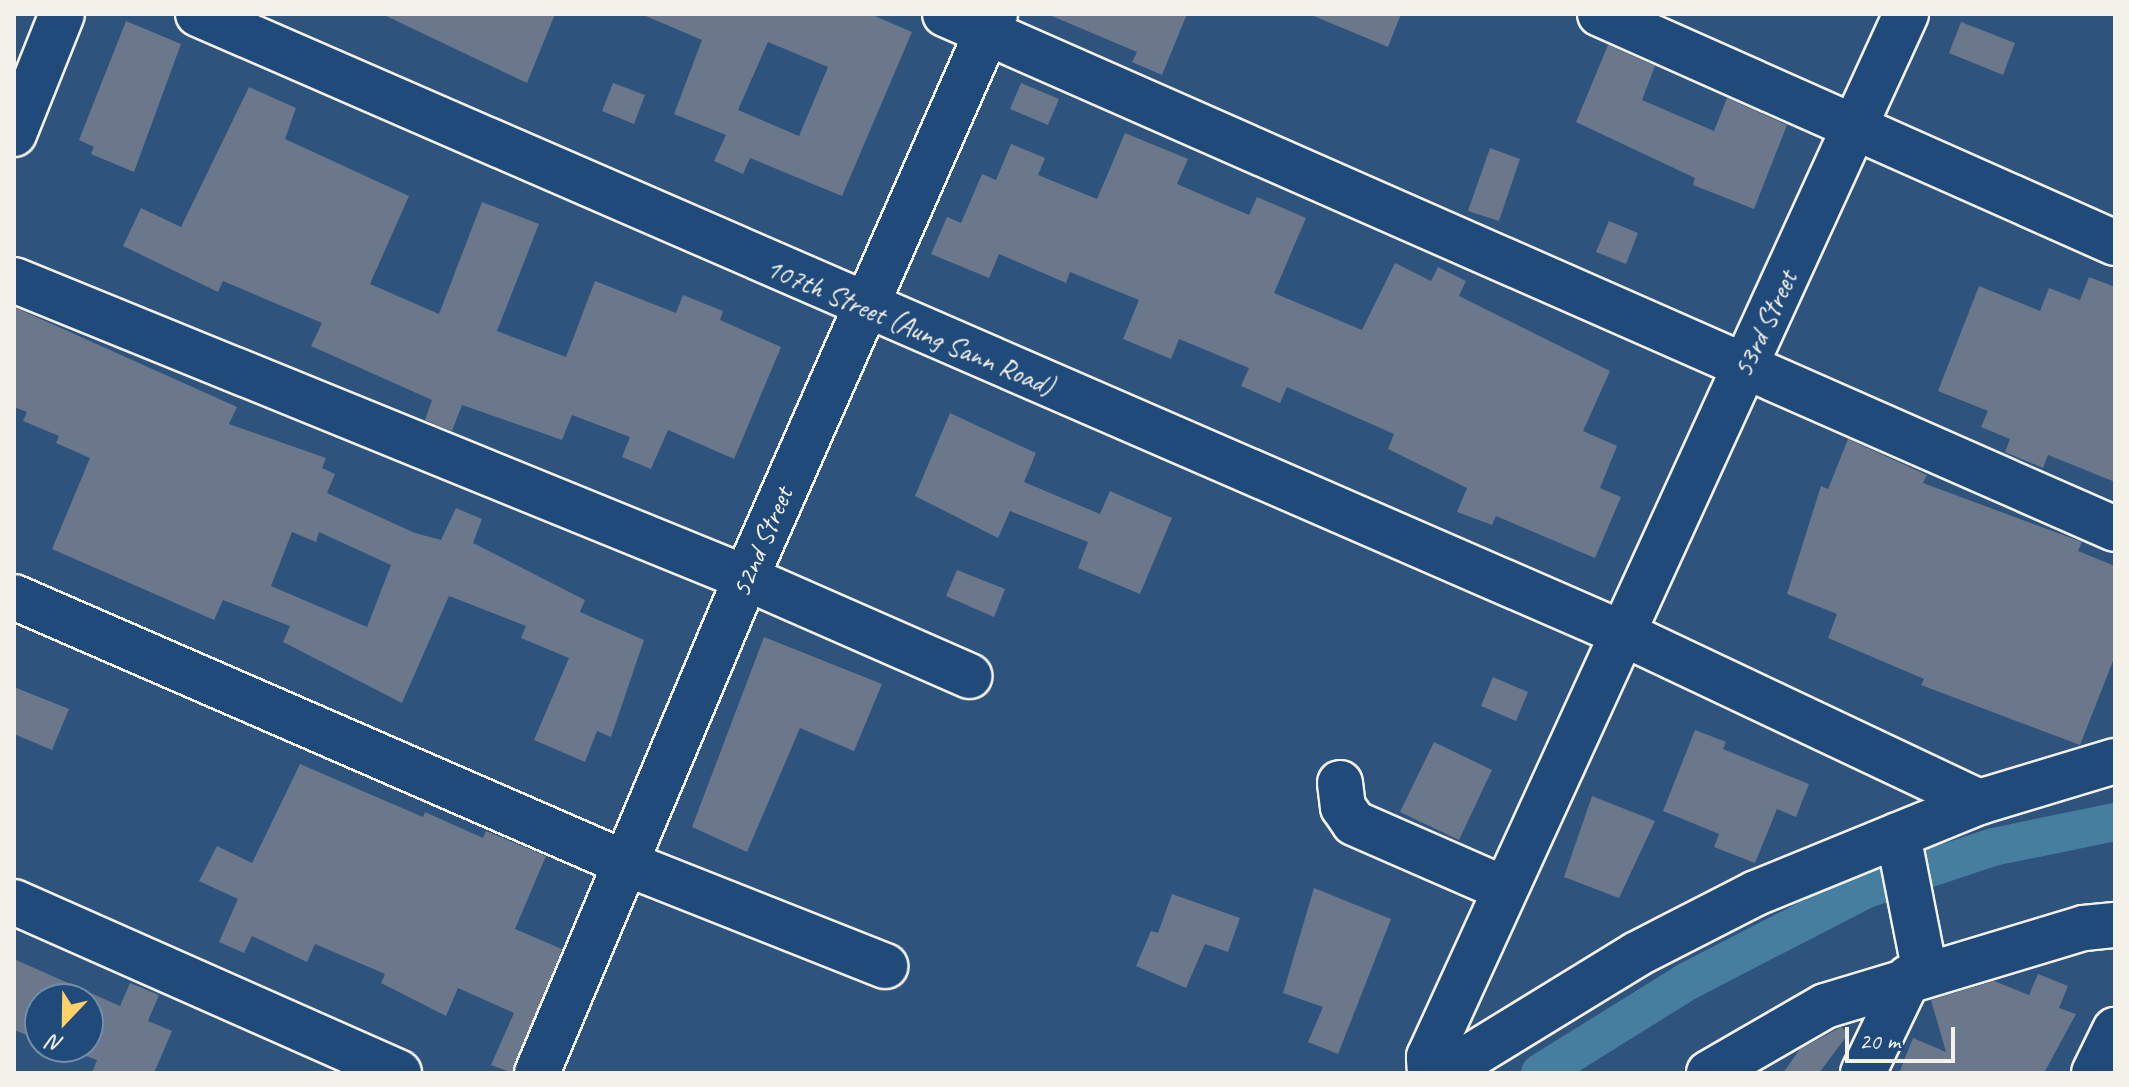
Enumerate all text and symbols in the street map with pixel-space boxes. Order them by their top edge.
street label: 107th Street (Aung Sann Road) [760,251,1060,403]
street label: 53rd Street [1726,265,1804,383]
street label: 52nd Street [724,482,800,602]
north arrow [24,983,104,1063]
scale bar [1849,1011,1959,1061]
text: 20 m [1859,1026,1900,1056]
text: N [44,1028,67,1059]

